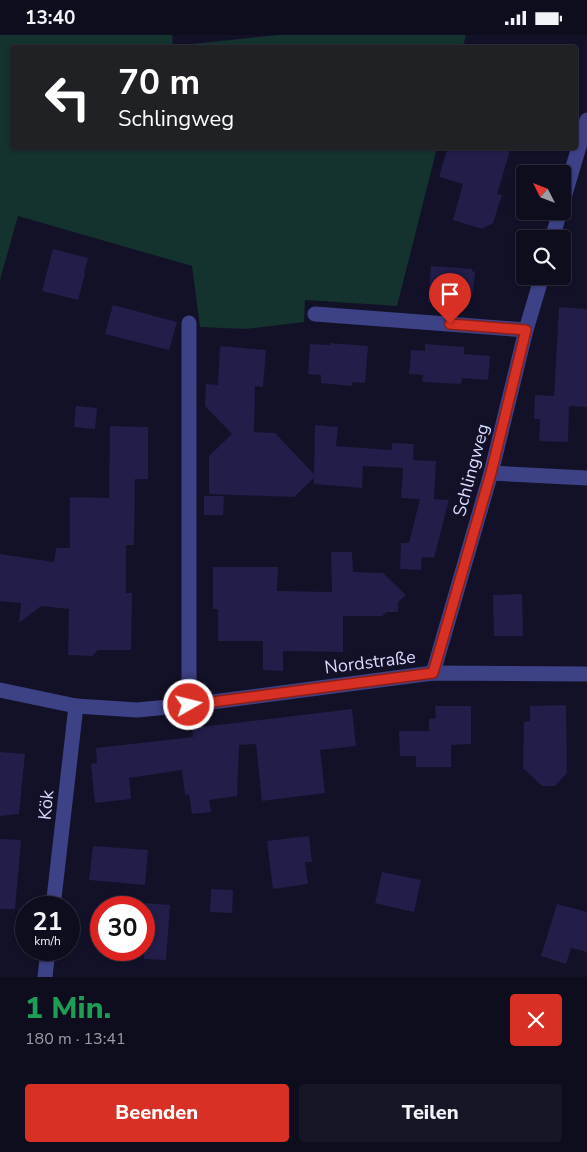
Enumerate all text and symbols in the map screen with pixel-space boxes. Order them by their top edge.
text: 13:40 [25,5,75,31]
text: 70 m [118,59,200,106]
icon: left [35,65,100,130]
text: Schlingweg [118,104,234,134]
north arrow [516,165,571,220]
map controls [516,165,571,285]
button: search [516,230,571,285]
pin [429,273,471,324]
icon: arrive [436,280,464,308]
street label: Schlingweg [447,421,495,519]
street label: Nordstraße [323,645,417,679]
position arrow [162,678,214,730]
street label: Kök [32,788,60,821]
speed limit sign: 30 [90,896,155,961]
text: 21 [32,905,63,939]
text: km/h [34,933,61,949]
text: 1 Min. [25,988,111,1029]
button: close [510,994,562,1046]
text: 180 m · 13:41 [25,1028,126,1050]
button: Beenden [25,1084,289,1142]
button: Teilen [299,1084,562,1142]

